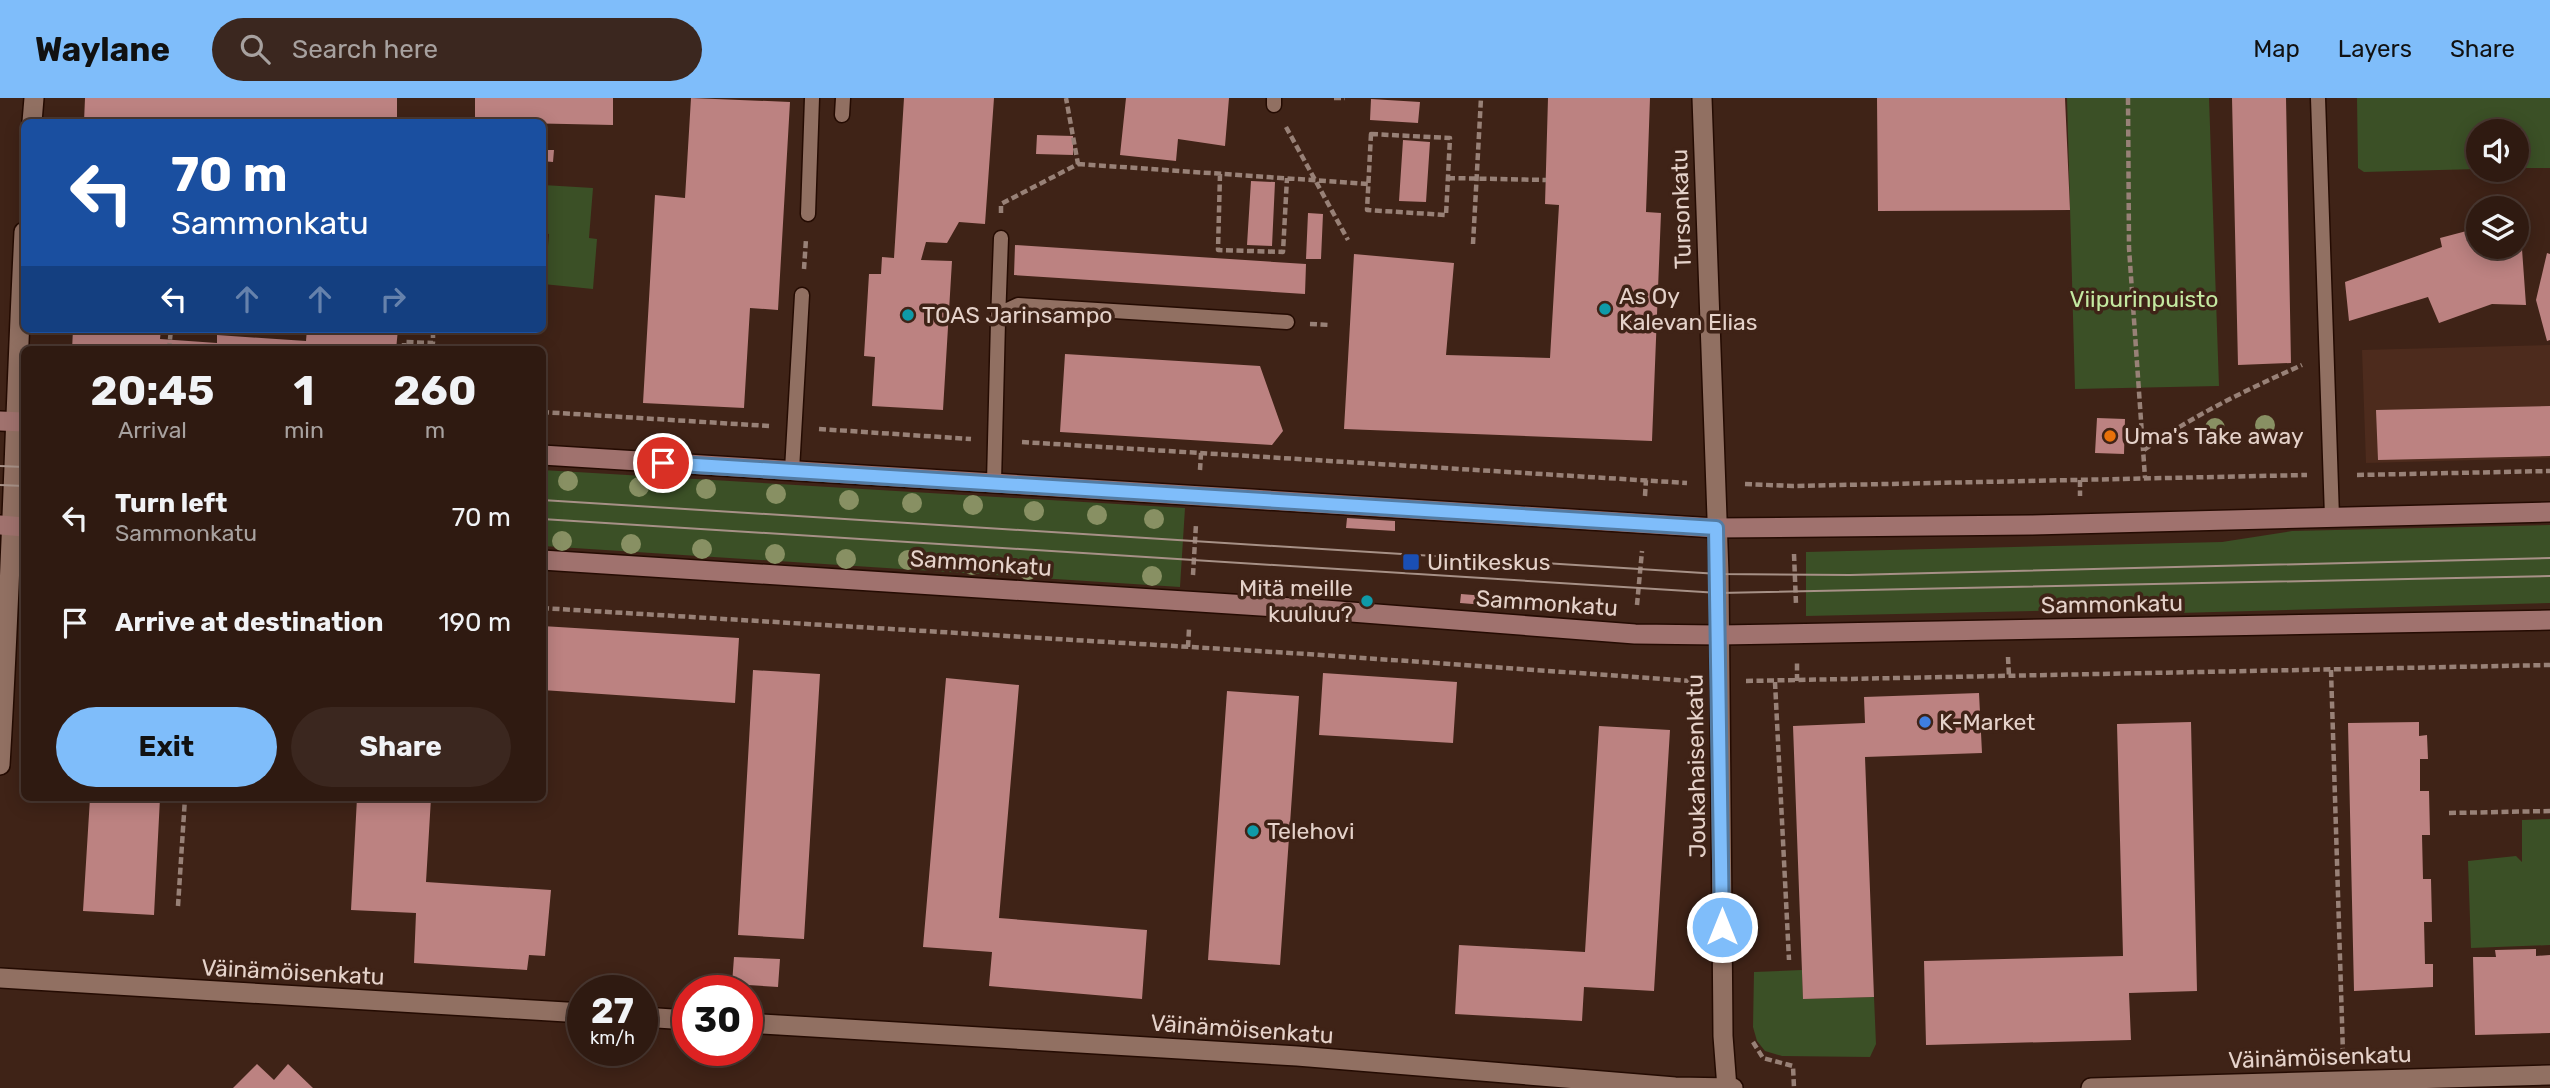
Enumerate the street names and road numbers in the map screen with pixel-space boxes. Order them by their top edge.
street label: Tursonkatu [1665,149,1697,269]
street label: Sammonkatu [909,544,1053,582]
street label: Sammonkatu [1475,584,1619,622]
street label: Sammonkatu [2041,589,2183,619]
street label: Joukahaisenkatu [1680,674,1712,858]
street label: Väinämöisenkatu [201,953,385,991]
street label: Väinämöisenkatu [1149,1009,1335,1049]
street label: Väinämöisenkatu [2228,1040,2412,1074]

